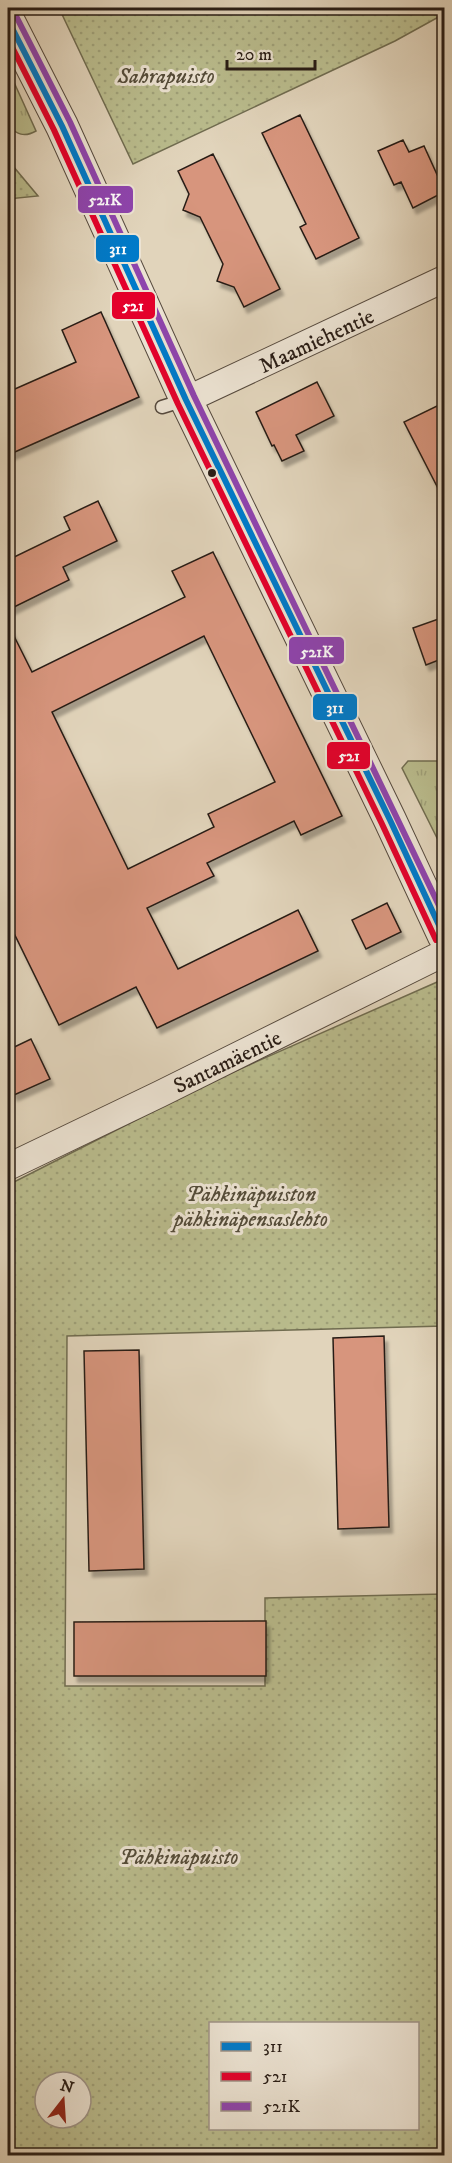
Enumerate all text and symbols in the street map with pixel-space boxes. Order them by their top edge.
scale bar [227,33,316,71]
text: 20 m [236,44,272,66]
park label: Sahrapuisto [116,63,215,90]
line badge: 521K [77,185,134,214]
text: 521K [88,190,122,210]
line badge: 311 [95,234,140,263]
text: 311 [109,239,127,259]
line badge: 521 [111,291,156,320]
text: 521 [121,296,144,316]
street label: Maamiehentie [255,303,378,380]
unlabelled marker [206,467,218,479]
line badge: 521K [288,636,345,665]
text: 521K [300,642,334,662]
line badge: 311 [312,693,358,721]
text: 311 [326,698,344,718]
line badge: 521 [326,741,371,770]
text: 521 [337,746,360,766]
street label: Santamäentie [169,1025,286,1100]
park label: Pähkinäpuiston pähkinäpensaslehto [170,1181,328,1233]
park label: Pähkinäpuisto [119,1844,239,1871]
legend [209,2022,419,2130]
text: 311 [263,2036,283,2058]
text: 521 [263,2066,287,2088]
north arrow [33,2070,93,2130]
text: N [58,2075,76,2098]
text: 521K [263,2096,300,2118]

